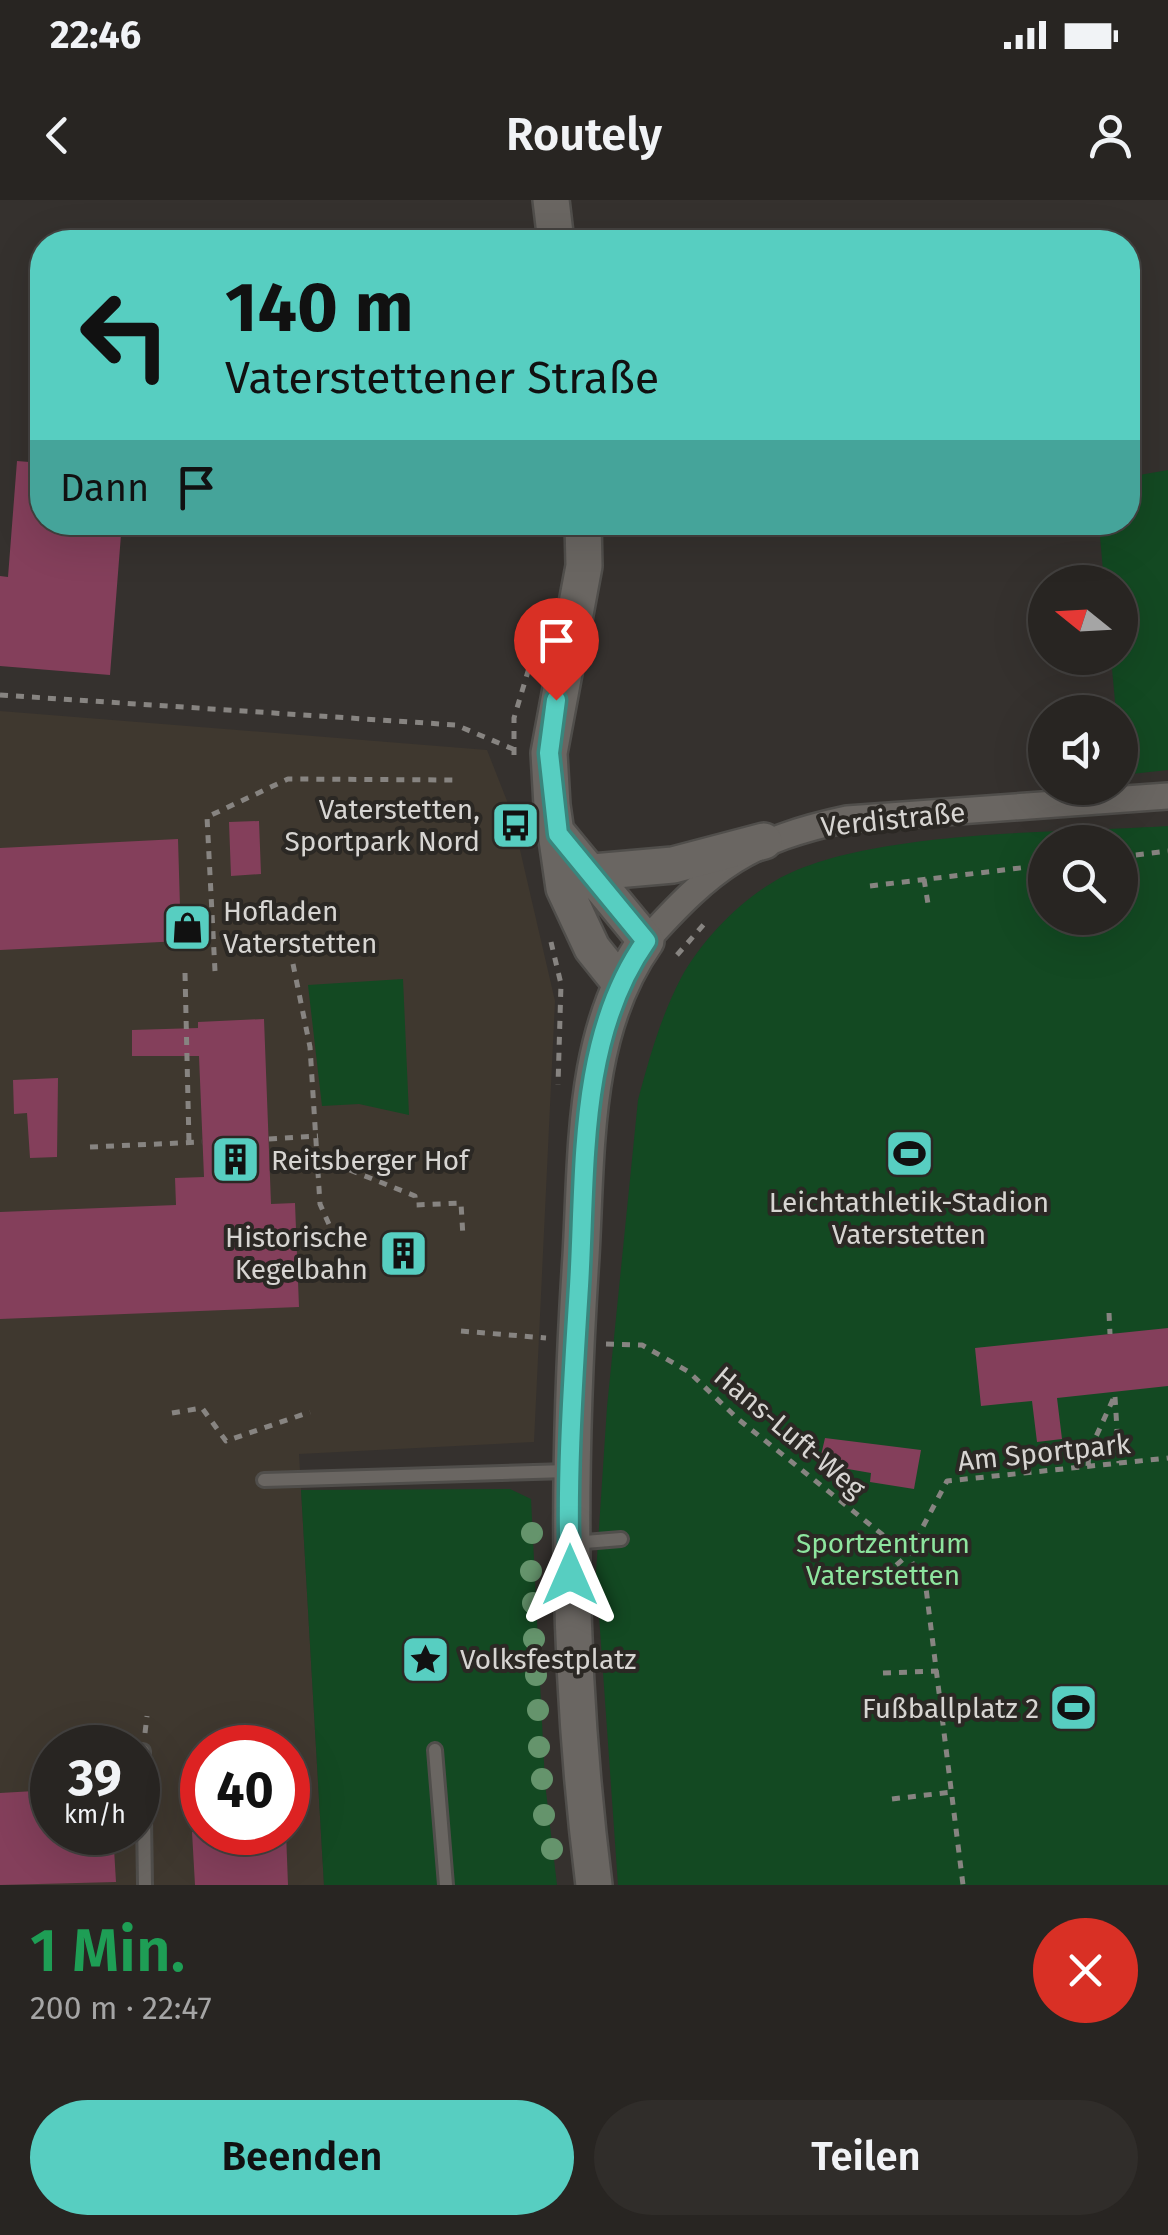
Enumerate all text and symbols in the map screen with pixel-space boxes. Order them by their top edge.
text: 22:46 [50,12,141,58]
icon: back [30,108,85,163]
text: Routely [506,108,662,162]
icon: person [1083,108,1138,163]
text: 140 m [225,266,414,350]
icon: left [60,270,190,400]
text: Vaterstettener Straße [225,351,659,405]
icon: arrive [169,460,224,515]
text: Dann [60,465,149,511]
north arrow [1028,565,1138,675]
map controls [1028,565,1138,935]
pin [514,598,599,701]
icon: arrive [529,613,584,668]
button: sound [1028,695,1138,805]
place label: Vaterstetten, Sportpark Nord [285,793,480,858]
street label: Verdistraße [819,796,967,843]
bus stop icon: Vaterstetten, Sportpark Nord [489,799,541,851]
button: search [1028,825,1138,935]
place label: Hofladen Vaterstetten [223,895,378,960]
shop icon: Hofladen Vaterstetten [162,901,214,953]
sports icon: Leichtathletik-Stadion Vaterstetten [883,1128,935,1180]
building icon: Reitsberger Hof [210,1134,262,1186]
place label: Reitsberger Hof [271,1144,471,1177]
place label: Leichtathletik-Stadion Vaterstetten [769,1186,1049,1251]
place label: Historische Kegelbahn [225,1221,368,1286]
building icon: Historische Kegelbahn [377,1227,429,1279]
street label: Hans-Luft-Weg [707,1360,872,1505]
street label: Am Sportpark [956,1427,1133,1478]
position arrow [518,1523,622,1627]
park label: Sportzentrum Vaterstetten [796,1527,970,1592]
place icon: Volksfestplatz [399,1633,451,1685]
place label: Volksfestplatz [460,1643,637,1676]
sports icon: Fußballplatz 2 [1048,1682,1100,1734]
place label: Fußballplatz 2 [862,1692,1039,1725]
speed limit sign: 40 [180,1725,310,1855]
text: 39 [68,1748,122,1808]
text: km/h [64,1800,126,1830]
text: 1 Min. [30,1915,185,1987]
button: close [1033,1918,1138,2023]
text: 200 m · 22:47 [30,1989,212,2027]
button: Beenden [30,2100,574,2215]
button: Teilen [594,2100,1138,2215]

